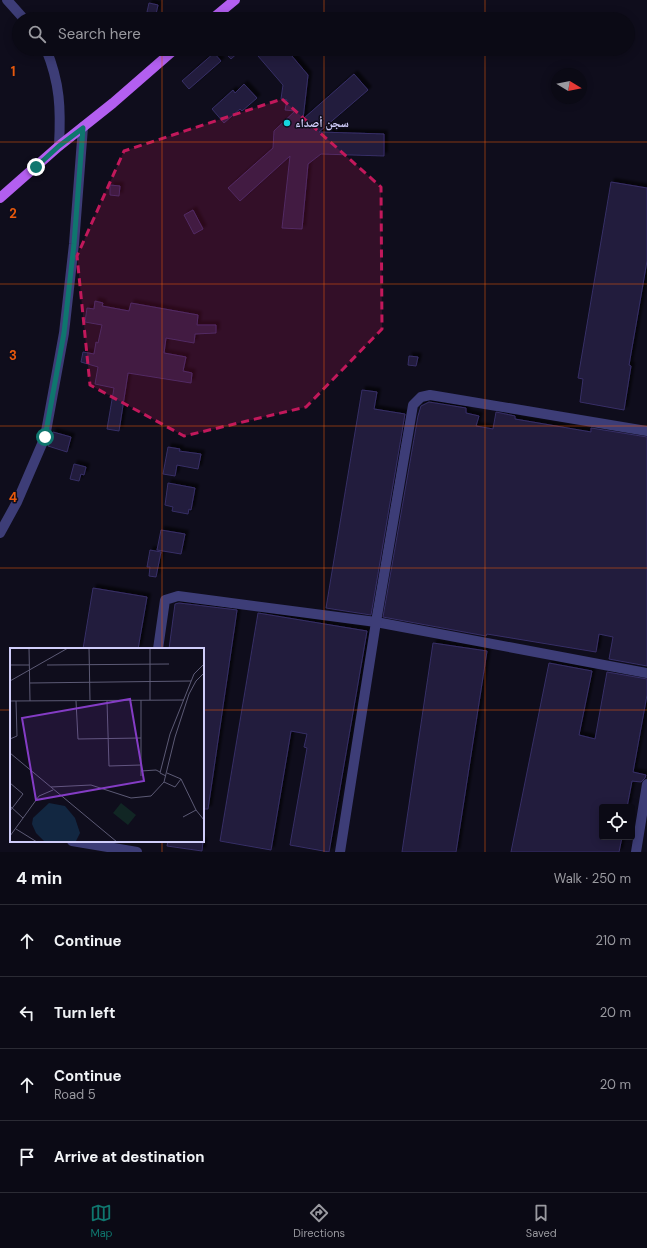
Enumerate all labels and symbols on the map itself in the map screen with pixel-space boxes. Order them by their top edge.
text: 1 [11,63,15,80]
north arrow [551,68,587,104]
place label: سجن أصداء [295,115,349,131]
marker: سجن أصداء [282,118,292,128]
route end [27,158,45,176]
text: 2 [9,205,17,222]
text: 3 [9,347,17,364]
route start [36,428,54,446]
text: 4 [9,489,17,506]
inset map [10,648,204,842]

